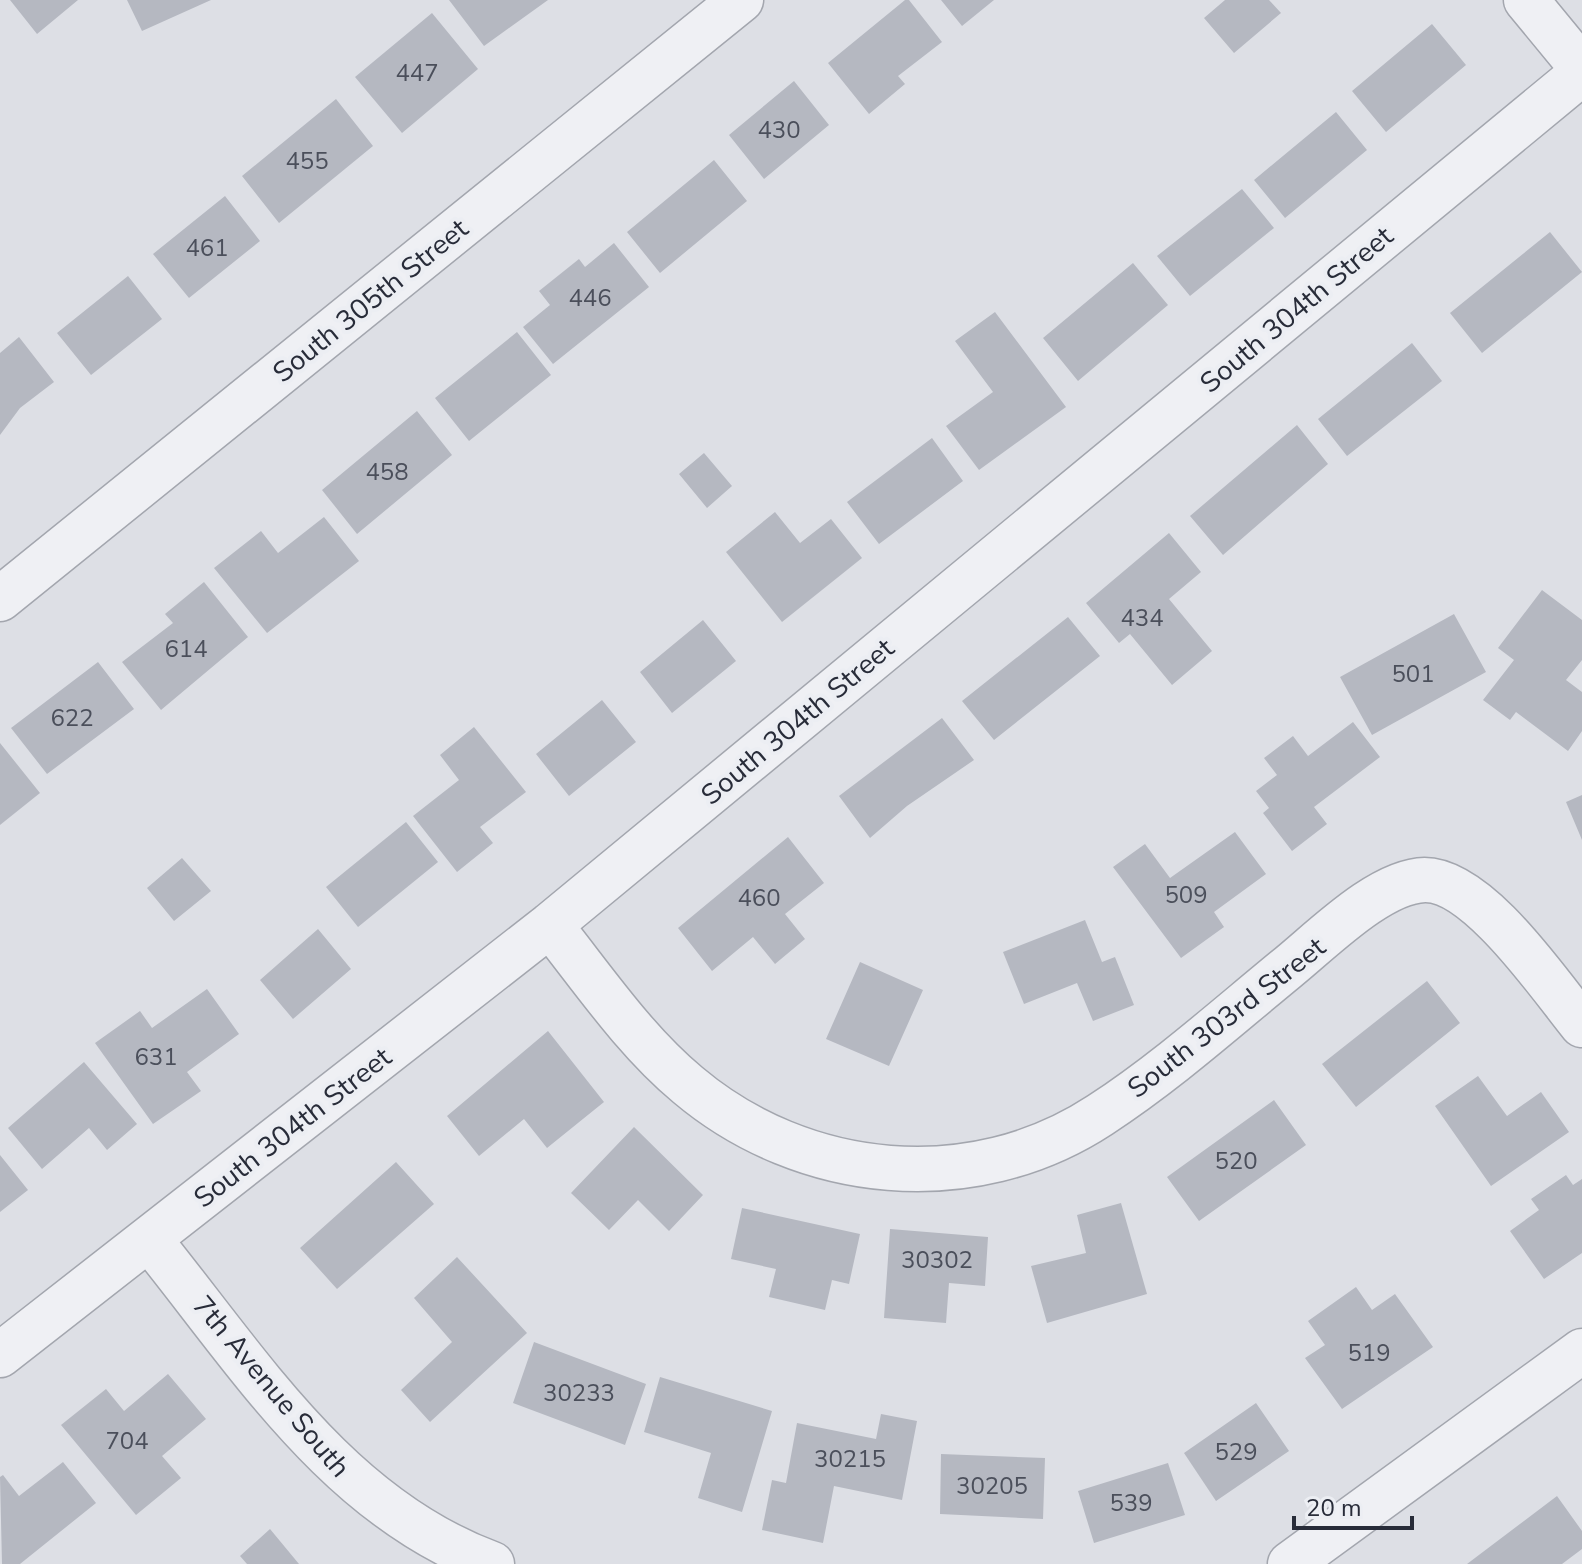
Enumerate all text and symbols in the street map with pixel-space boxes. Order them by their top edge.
house number: 447 [395,57,439,89]
house number: 430 [757,114,801,146]
house number: 455 [285,145,329,177]
street label: South 305th Street [265,210,476,391]
street label: South 304th Street [1192,218,1401,402]
house number: 461 [185,232,229,264]
house number: 446 [568,282,612,314]
house number: 458 [365,456,409,488]
house number: 434 [1120,602,1164,634]
street label: South 304th Street [693,630,902,814]
house number: 614 [164,633,208,665]
house number: 501 [1391,658,1435,690]
house number: 622 [50,702,94,734]
house number: 509 [1164,879,1208,911]
house number: 460 [737,882,781,914]
street label: South 303rd Street [1120,928,1334,1107]
street label: South 304th Street [186,1038,399,1217]
house number: 631 [134,1041,178,1073]
house number: 520 [1214,1145,1258,1177]
house number: 30302 [901,1244,973,1276]
street label: 7th Avenue South [184,1288,359,1486]
house number: 519 [1347,1337,1391,1369]
house number: 30233 [543,1377,615,1409]
house number: 704 [105,1425,149,1457]
house number: 529 [1214,1436,1258,1468]
house number: 30215 [814,1443,886,1475]
house number: 30205 [956,1470,1028,1502]
scale bar [1294,1480,1412,1530]
house number: 539 [1109,1487,1153,1519]
text: 20 m [1306,1492,1362,1524]

